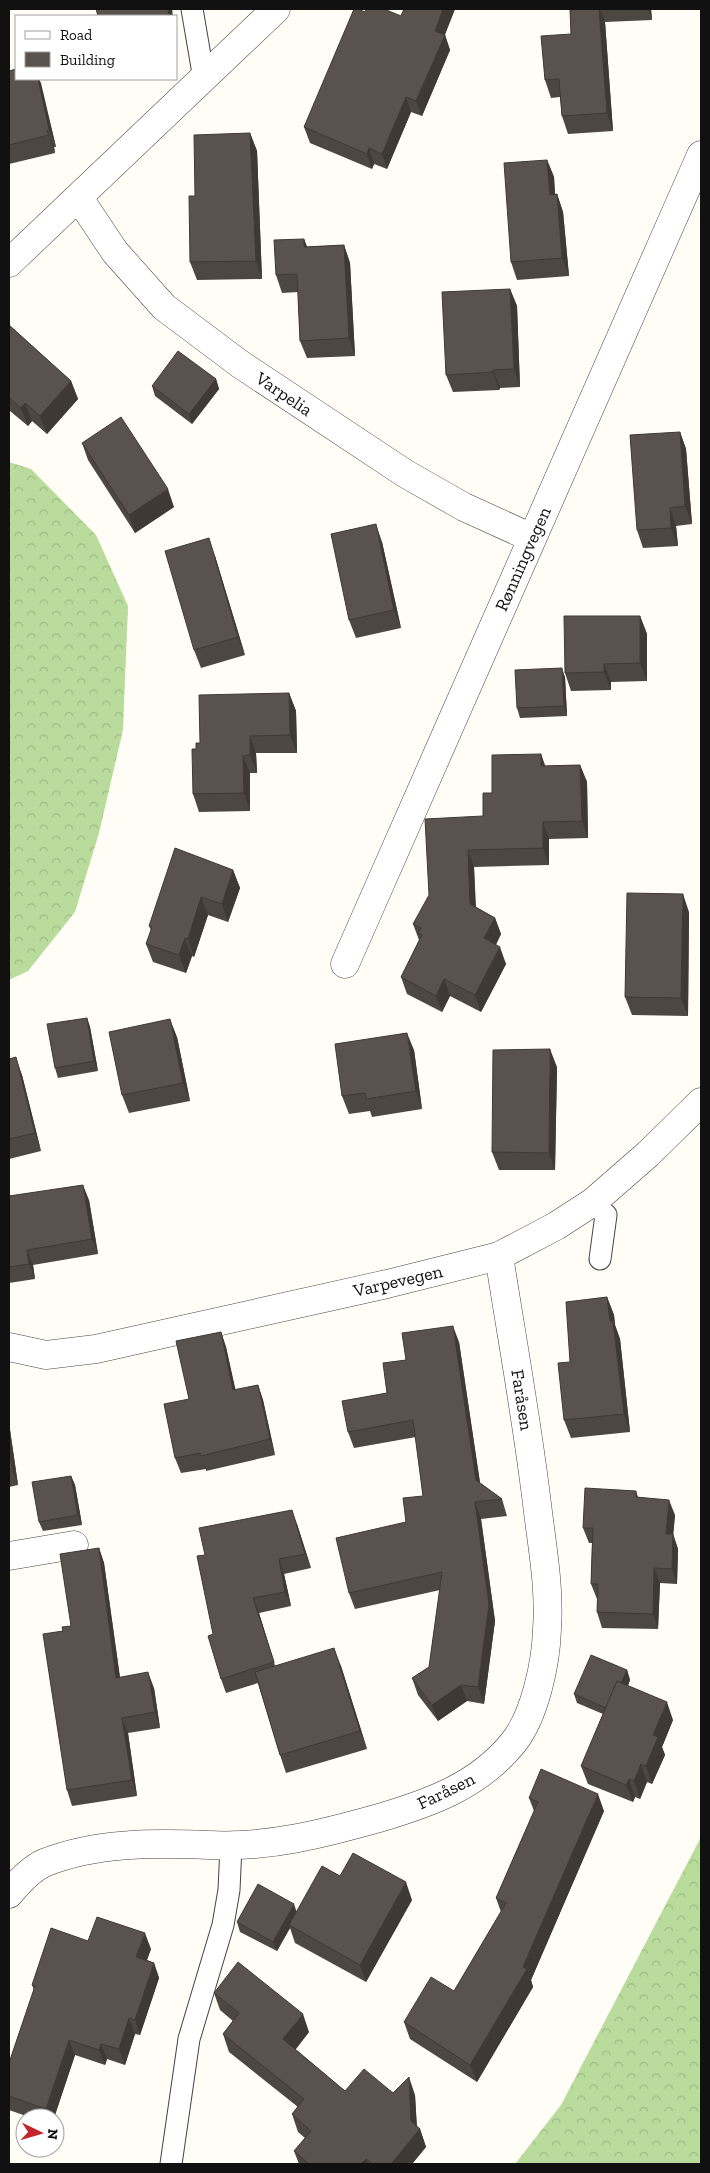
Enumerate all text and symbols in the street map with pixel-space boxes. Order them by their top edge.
legend [15,15,178,80]
text: Road [60,26,93,44]
text: Building [60,51,115,69]
street label: Varpelia [251,367,317,421]
street label: Rønningvegen [490,503,556,615]
street label: Varpevegen [350,1260,445,1302]
street label: Faråsen [506,1368,538,1433]
street label: Faråsen [414,1767,479,1814]
north arrow [15,2108,65,2158]
text: N [43,2128,61,2140]

